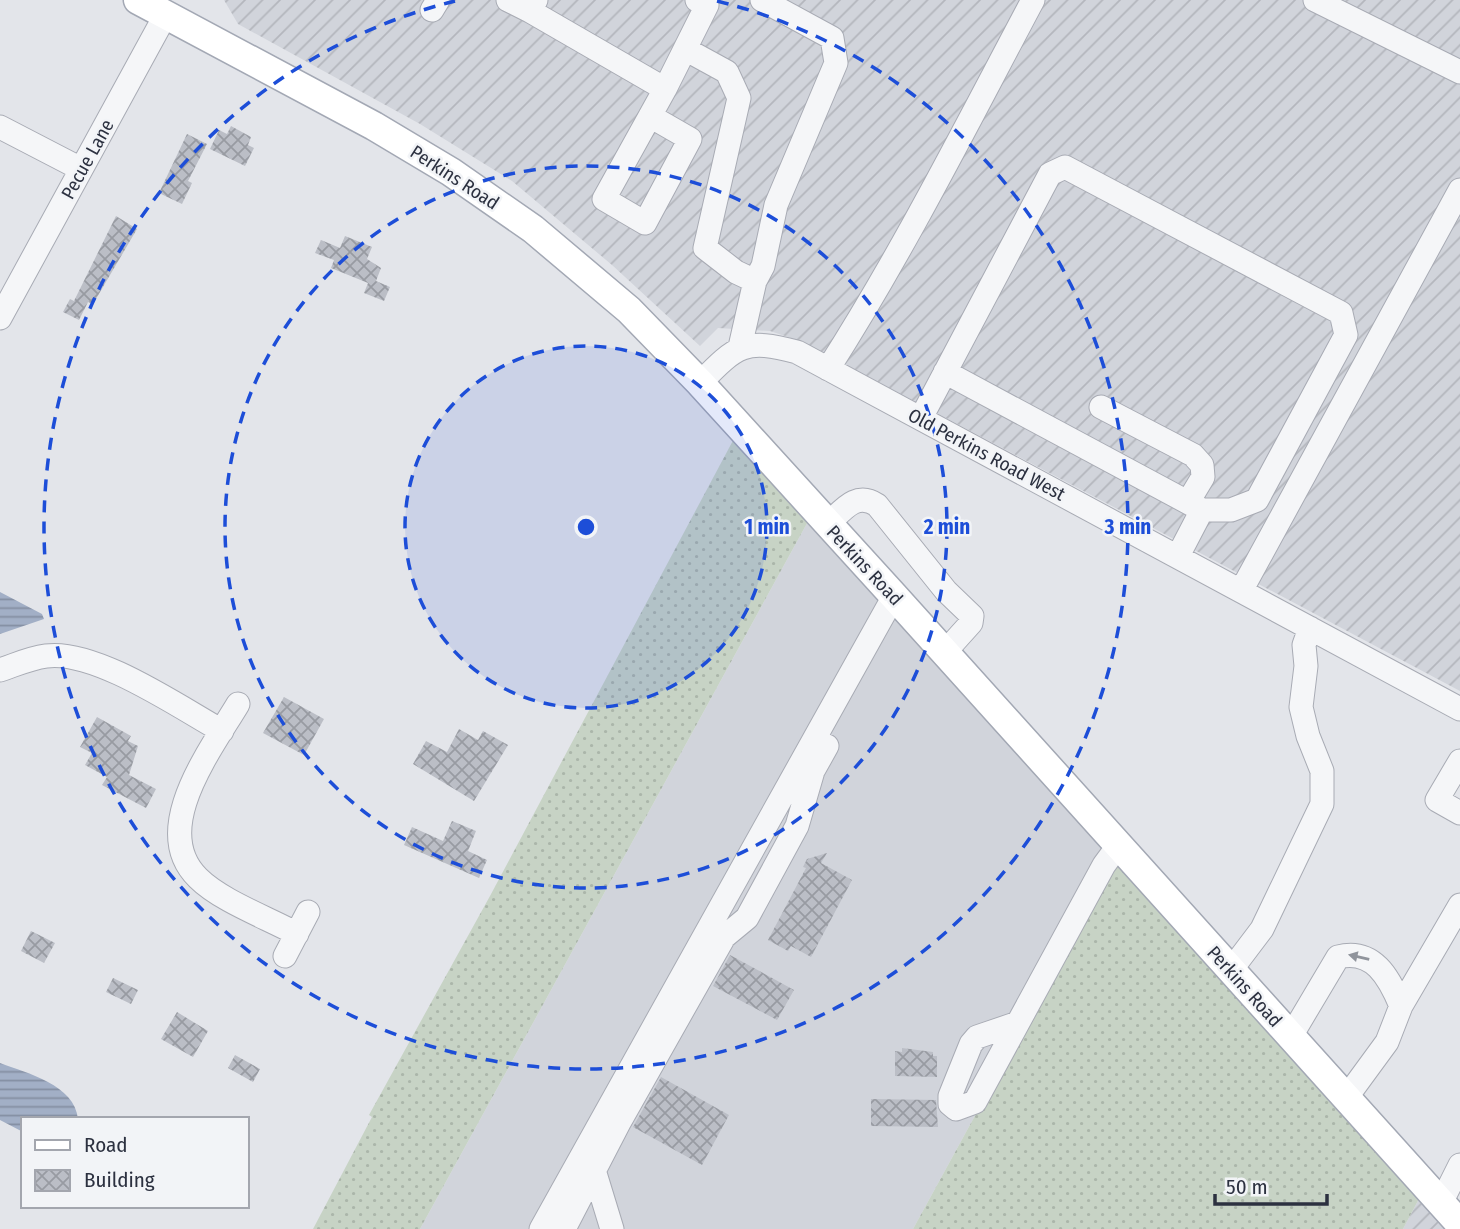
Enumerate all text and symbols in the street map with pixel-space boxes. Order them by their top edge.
street label: Pecue Lane [56,115,119,203]
street label: Perkins Road [406,140,503,215]
street label: Old Perkins Road West [904,403,1070,506]
text: 1 min [744,514,790,540]
text: 2 min [923,514,970,540]
text: 3 min [1104,514,1151,540]
centre of rings [574,515,598,539]
street label: Perkins Road [822,521,907,610]
street label: Perkins Road [1202,941,1287,1032]
one-way arrow [1348,952,1370,963]
legend [21,1117,248,1208]
text: Road [84,1132,128,1158]
scale bar [1215,1162,1327,1206]
text: Building [84,1167,155,1193]
text: 50 m [1226,1174,1268,1200]

